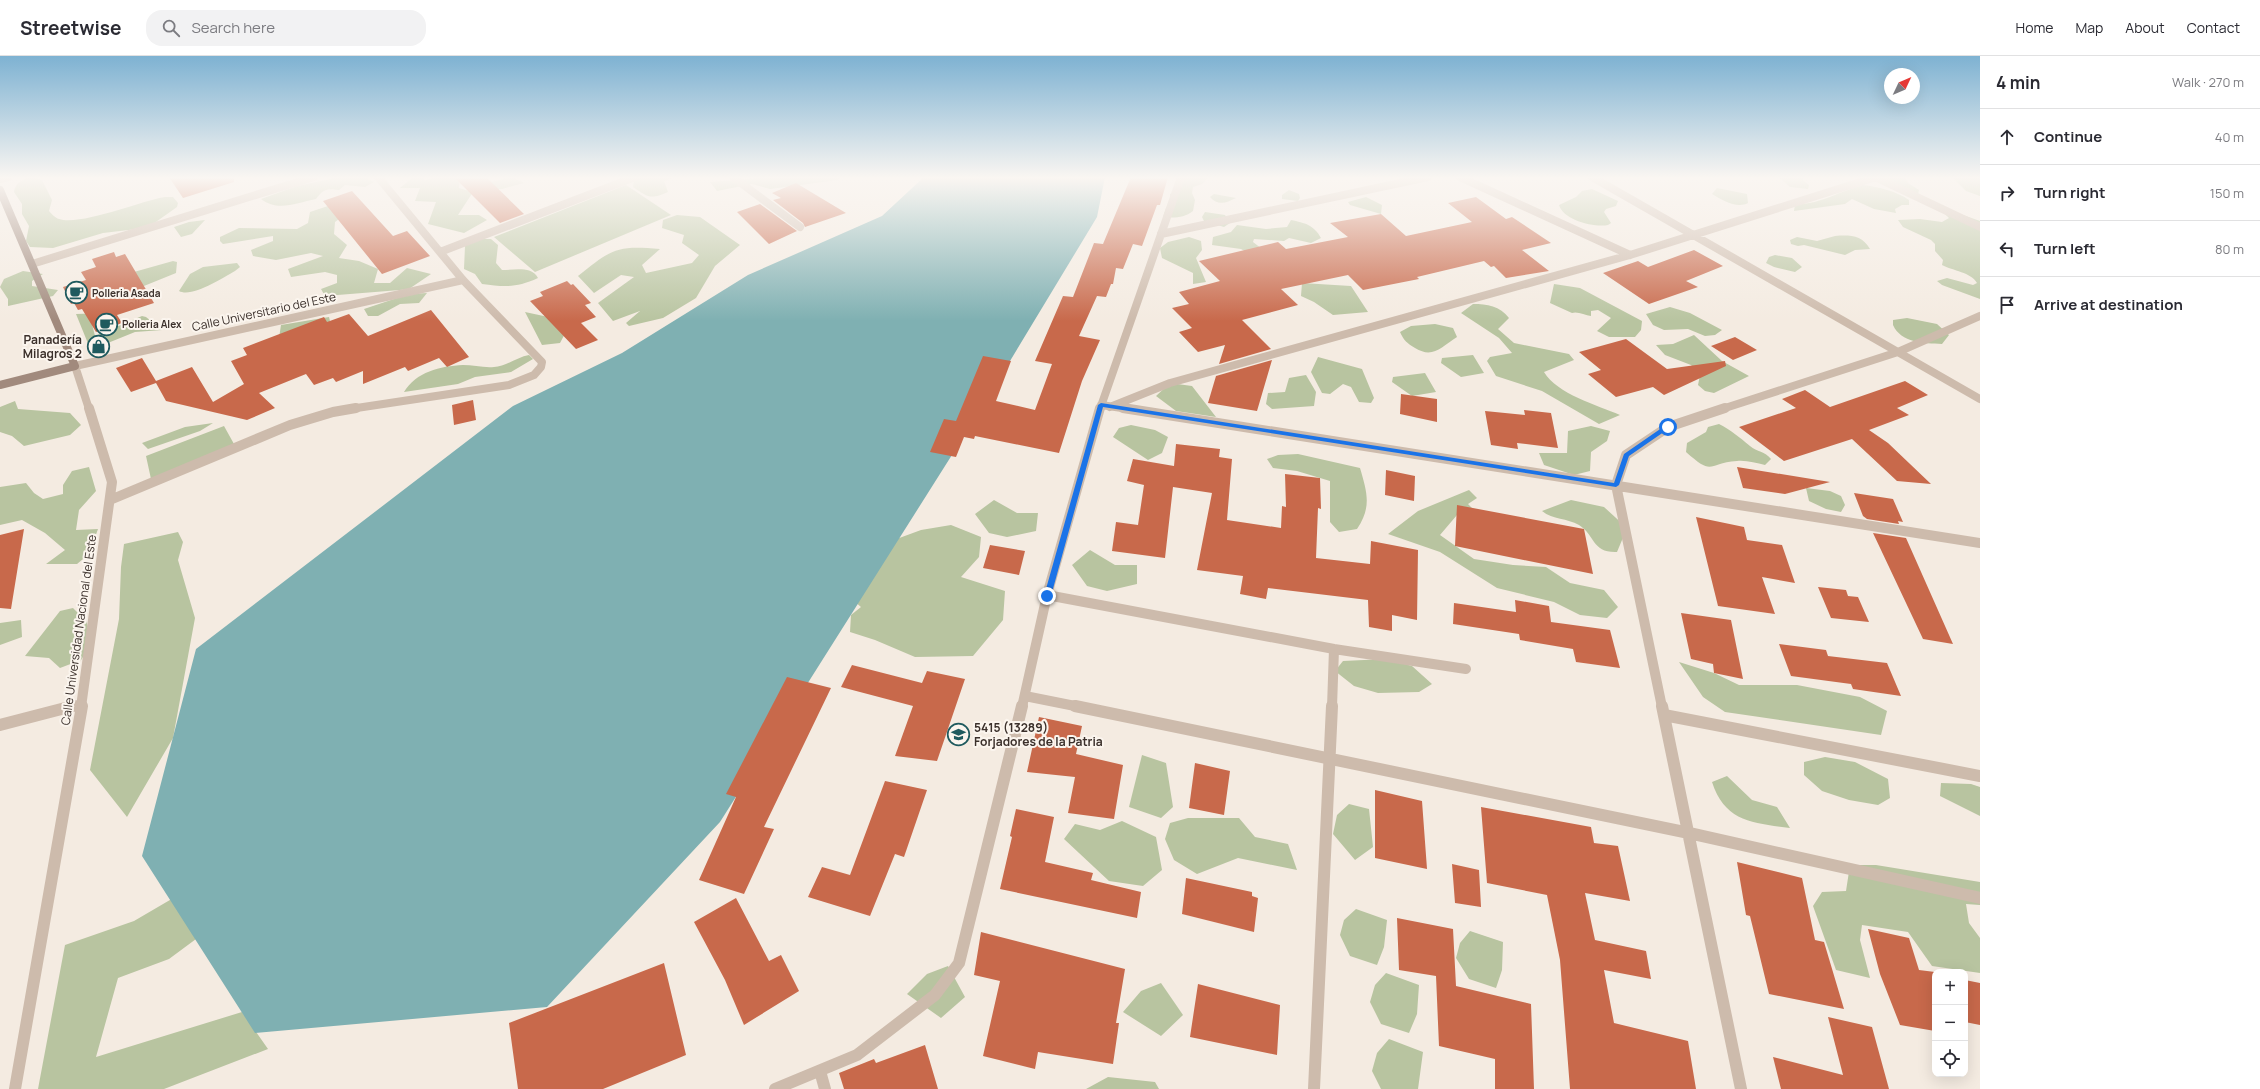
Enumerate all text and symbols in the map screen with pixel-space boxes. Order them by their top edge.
search box [146,10,426,46]
text: Streetwise [20,15,122,41]
icon: search [160,17,182,39]
text: Search here [192,17,275,38]
text: Home [2016,18,2053,37]
text: Map [2075,18,2103,37]
text: About [2125,18,2165,37]
text: Contact [2187,18,2240,37]
north arrow [1884,68,1920,104]
text: 4 min [1996,71,2040,94]
text: Walk · 270 m [2172,73,2244,91]
icon: ahead [1996,126,2018,148]
text: Continue [2034,126,2102,147]
text: 40 m [2215,128,2244,146]
icon: right [1996,182,2018,204]
text: Turn right [2034,182,2105,203]
text: 150 m [2210,184,2244,202]
icon: left [1996,238,2018,260]
text: Turn left [2034,238,2096,259]
text: 80 m [2215,240,2244,258]
cafe icon: Polleria Asada [63,280,89,306]
place label: Polleria Asada [92,286,161,300]
street label: Calle Universitario del Este [190,288,337,335]
icon: arrive [1996,294,2018,316]
text: Arrive at destination [2034,294,2183,315]
cafe icon: Polleria Alex [94,311,120,337]
place label: Polleria Alex [122,317,182,331]
place label: Panadería Milagros 2 [23,331,82,362]
shop icon: Panadería Milagros 2 [85,334,111,360]
route start [1659,418,1677,436]
street label: Calle Universidad Nacional del Este [57,534,100,726]
route end [1038,587,1056,605]
place label: 5415 (13289) Forjadores de la Patria [974,719,1103,750]
school or university icon: 5415 (13289) Forjadores de la Patria [945,722,971,748]
map controls [1932,969,1968,1077]
button: + [1932,969,1968,1005]
button: − [1932,1005,1968,1041]
button: locate [1932,1041,1968,1077]

